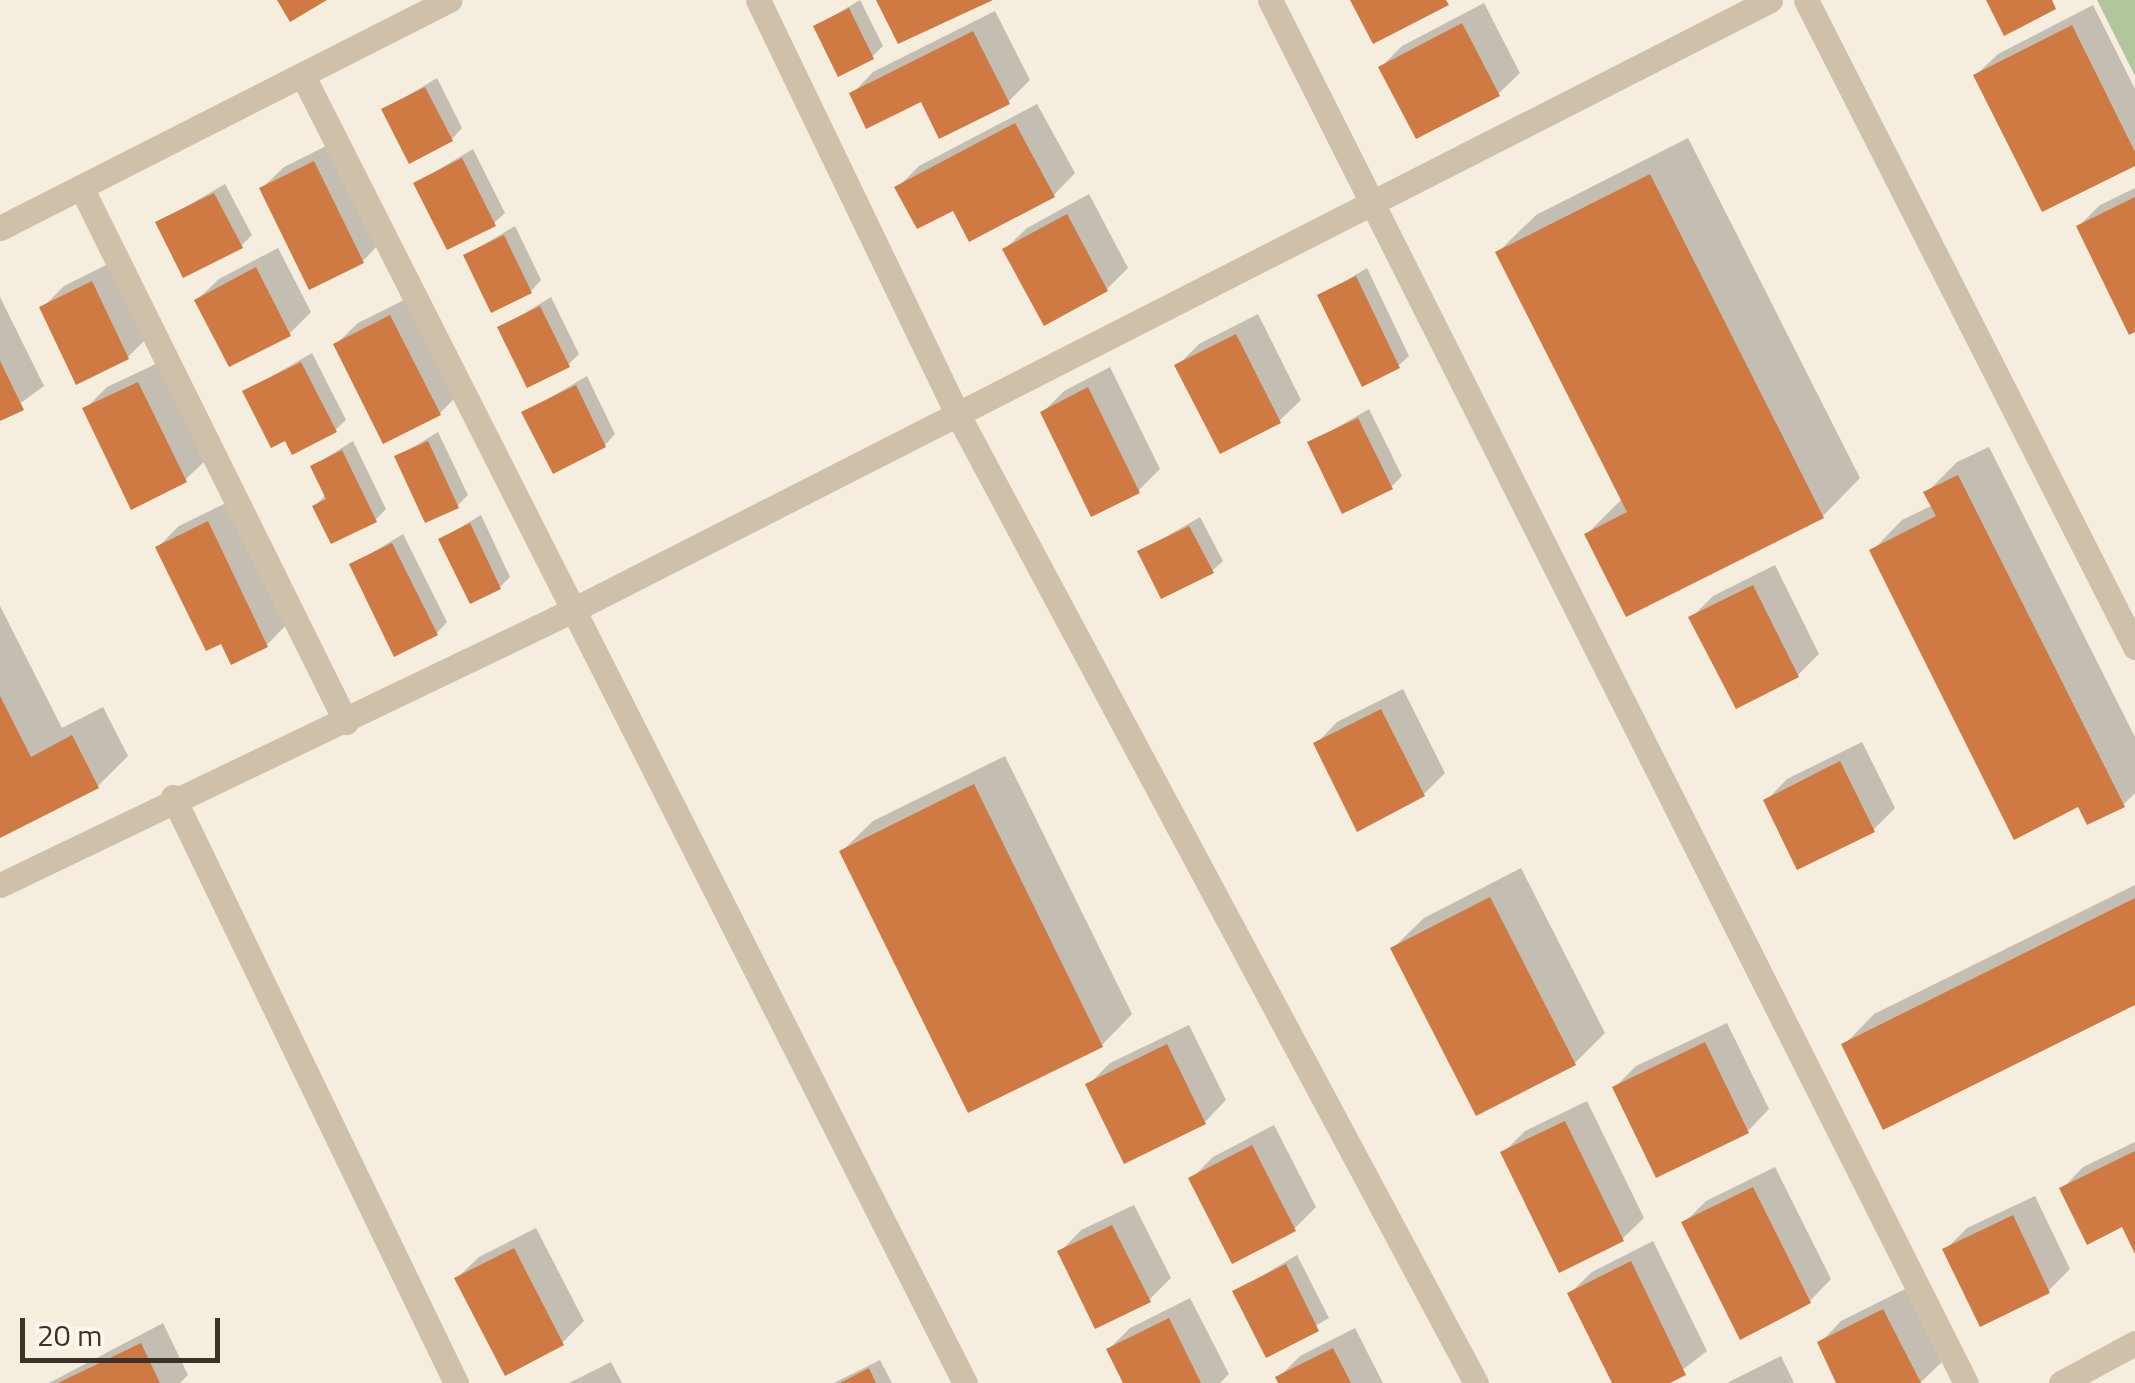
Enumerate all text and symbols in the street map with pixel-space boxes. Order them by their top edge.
scale bar [25,1298,225,1360]
text: 20 m [37,1312,102,1358]

